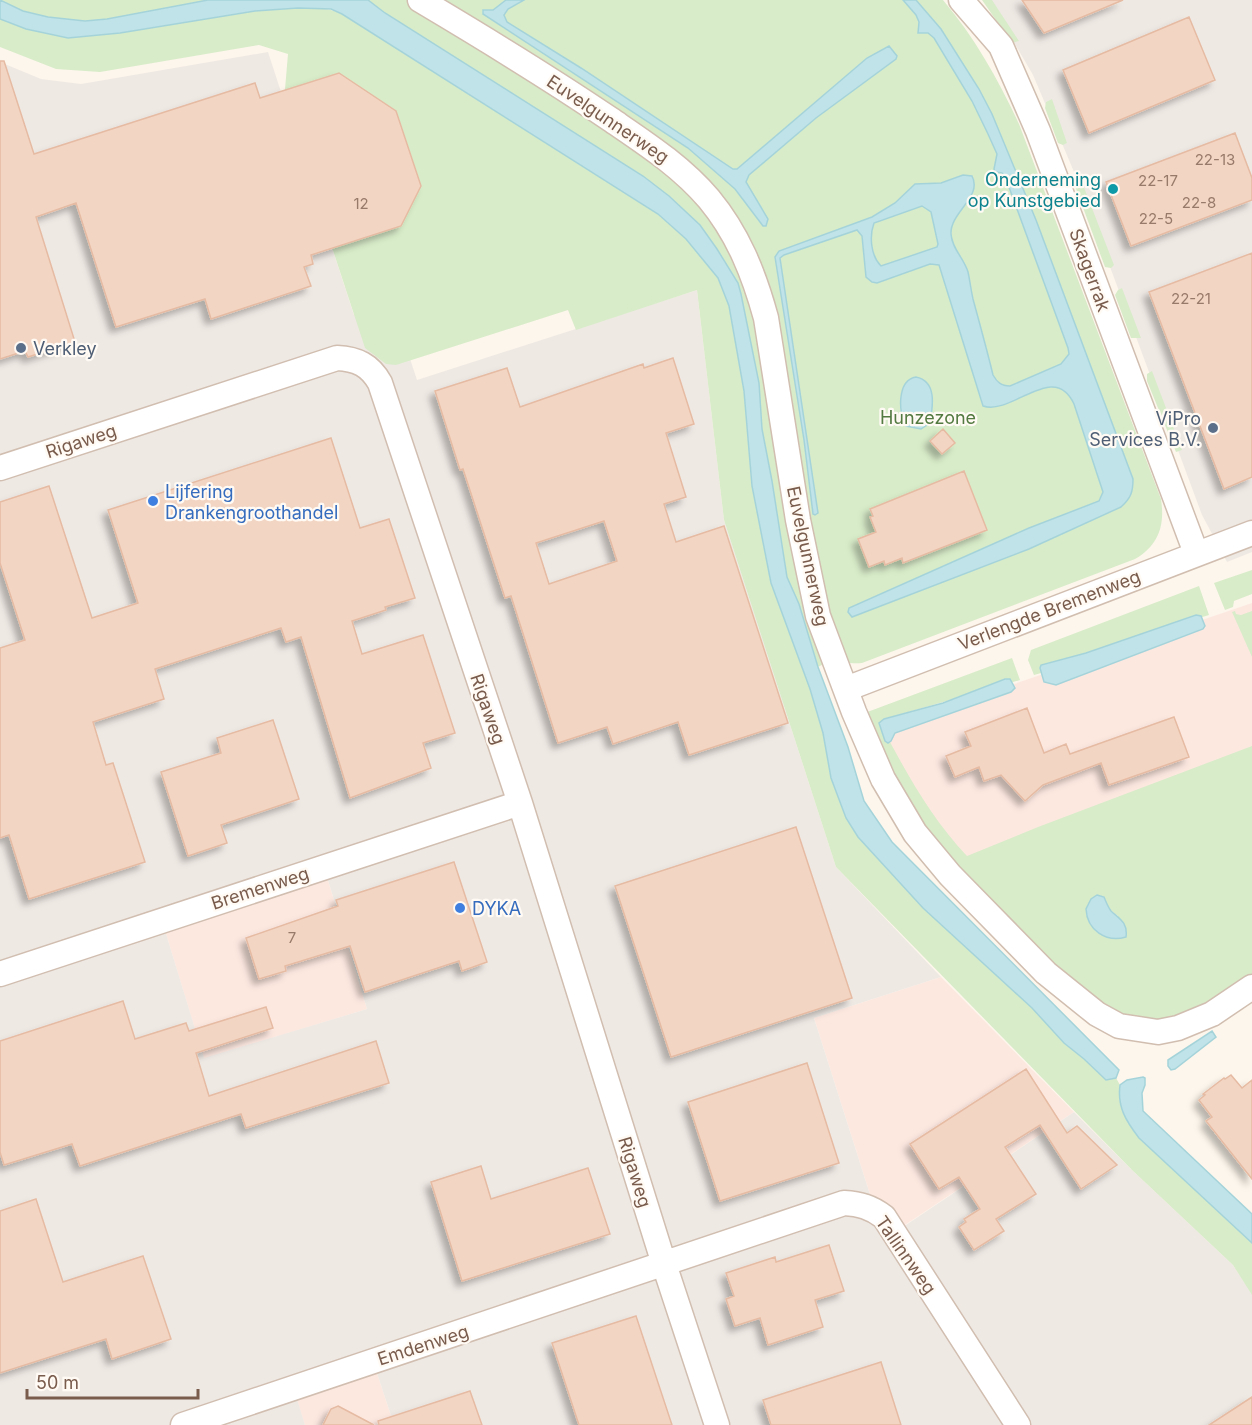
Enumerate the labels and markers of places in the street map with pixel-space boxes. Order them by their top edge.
place label: Onderneming op Kunstgebied [968,169,1101,211]
marker: Onderneming op Kunstgebied [1106,182,1120,196]
place label: Verkley [33,338,97,359]
marker: Verkley [14,341,28,355]
place label: ViPro Services B.V. [1089,408,1201,450]
marker: ViPro Services B.V. [1206,421,1220,435]
place label: Lijfering Drankengroothandel [165,481,338,523]
marker: Lijfering Drankengroothandel [146,494,160,508]
place label: DYKA [472,898,521,919]
marker: DYKA [453,901,467,915]

